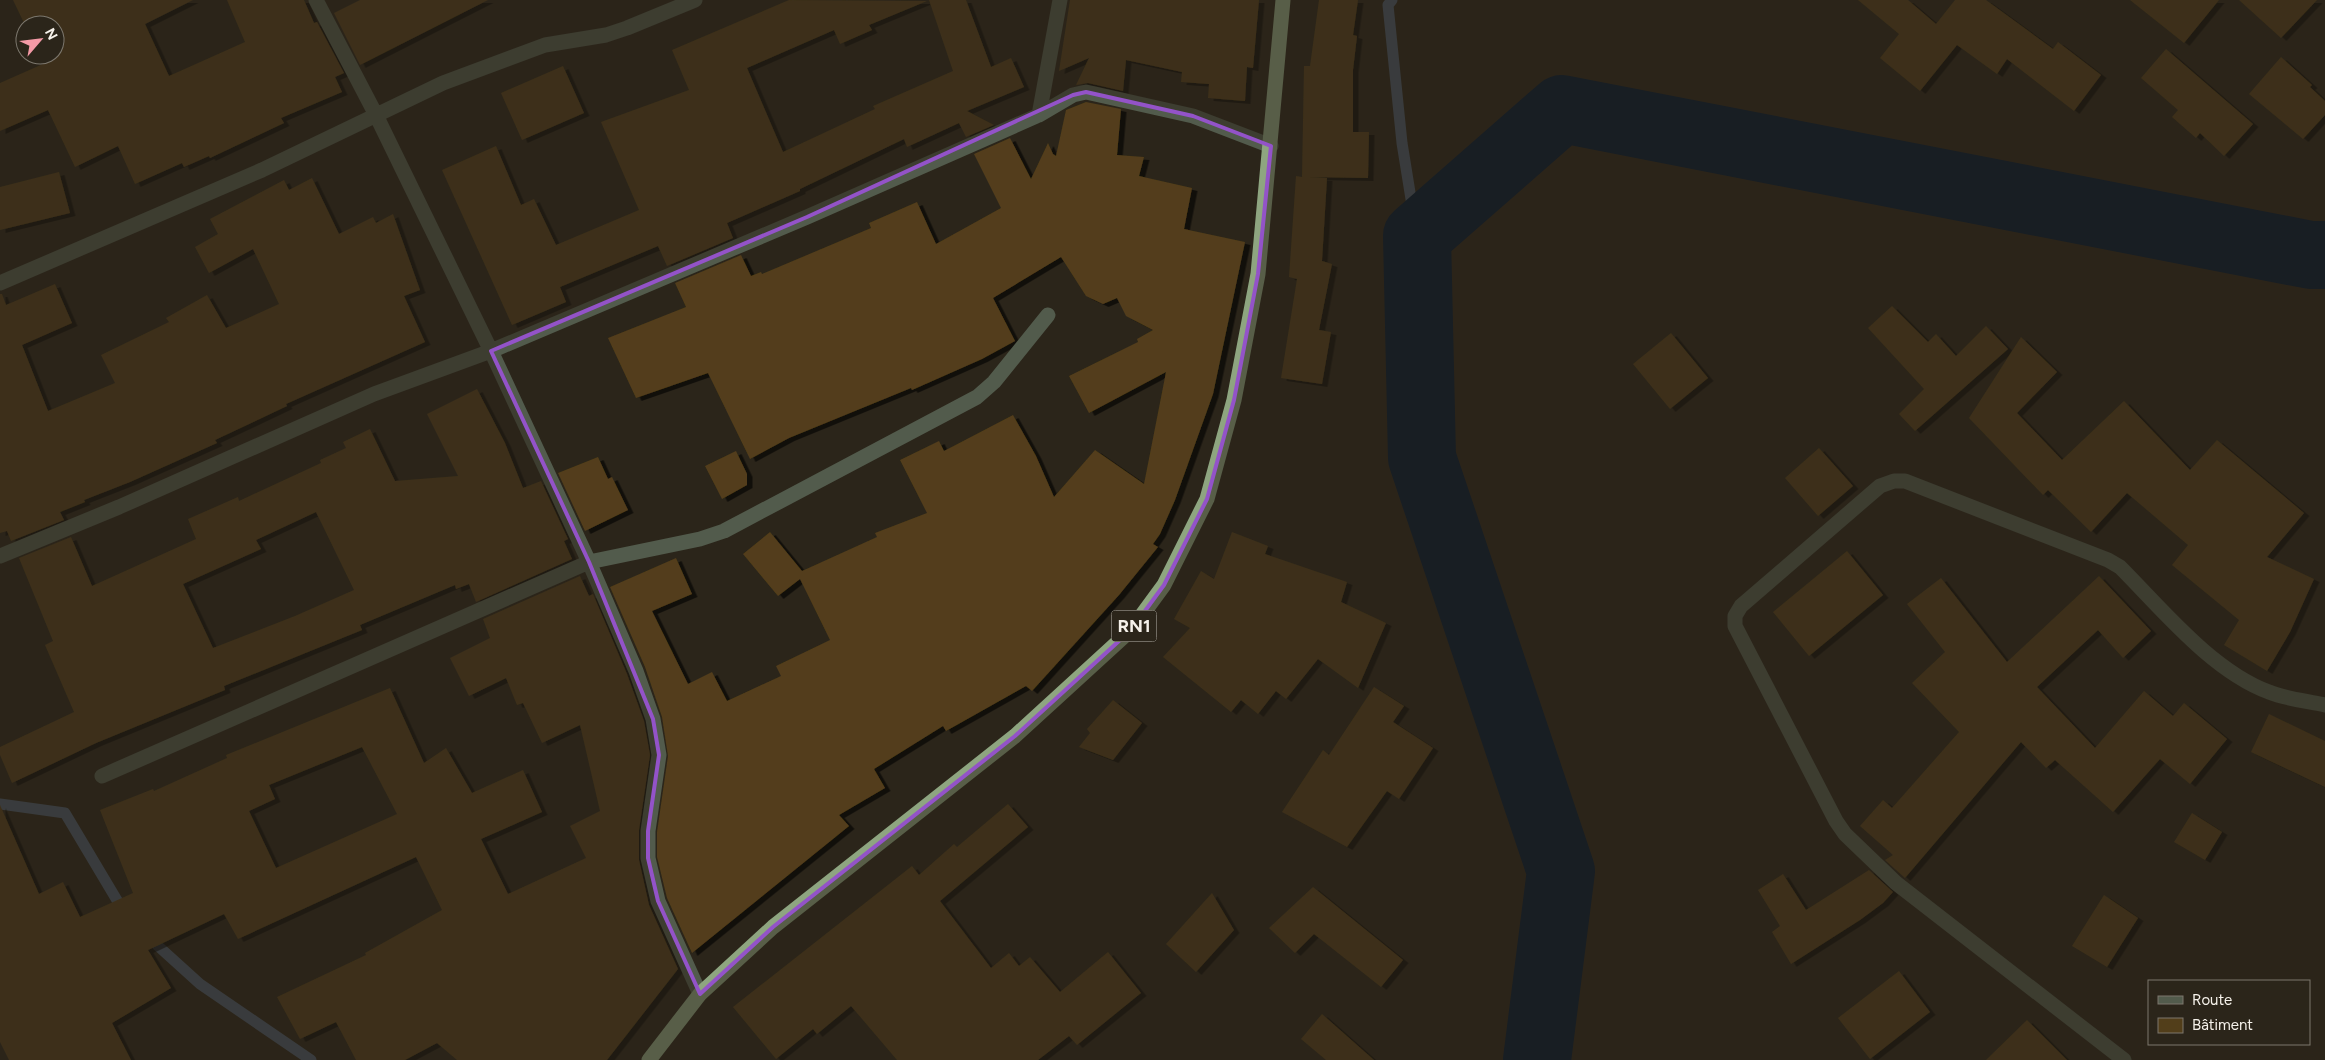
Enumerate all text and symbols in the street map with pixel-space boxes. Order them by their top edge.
north arrow [15,15,65,65]
text: N [41,25,61,43]
road number: RN1 [1112,610,1156,642]
legend [2148,980,2310,1045]
text: Route [2192,991,2232,1009]
text: Bâtiment [2192,1016,2253,1034]

